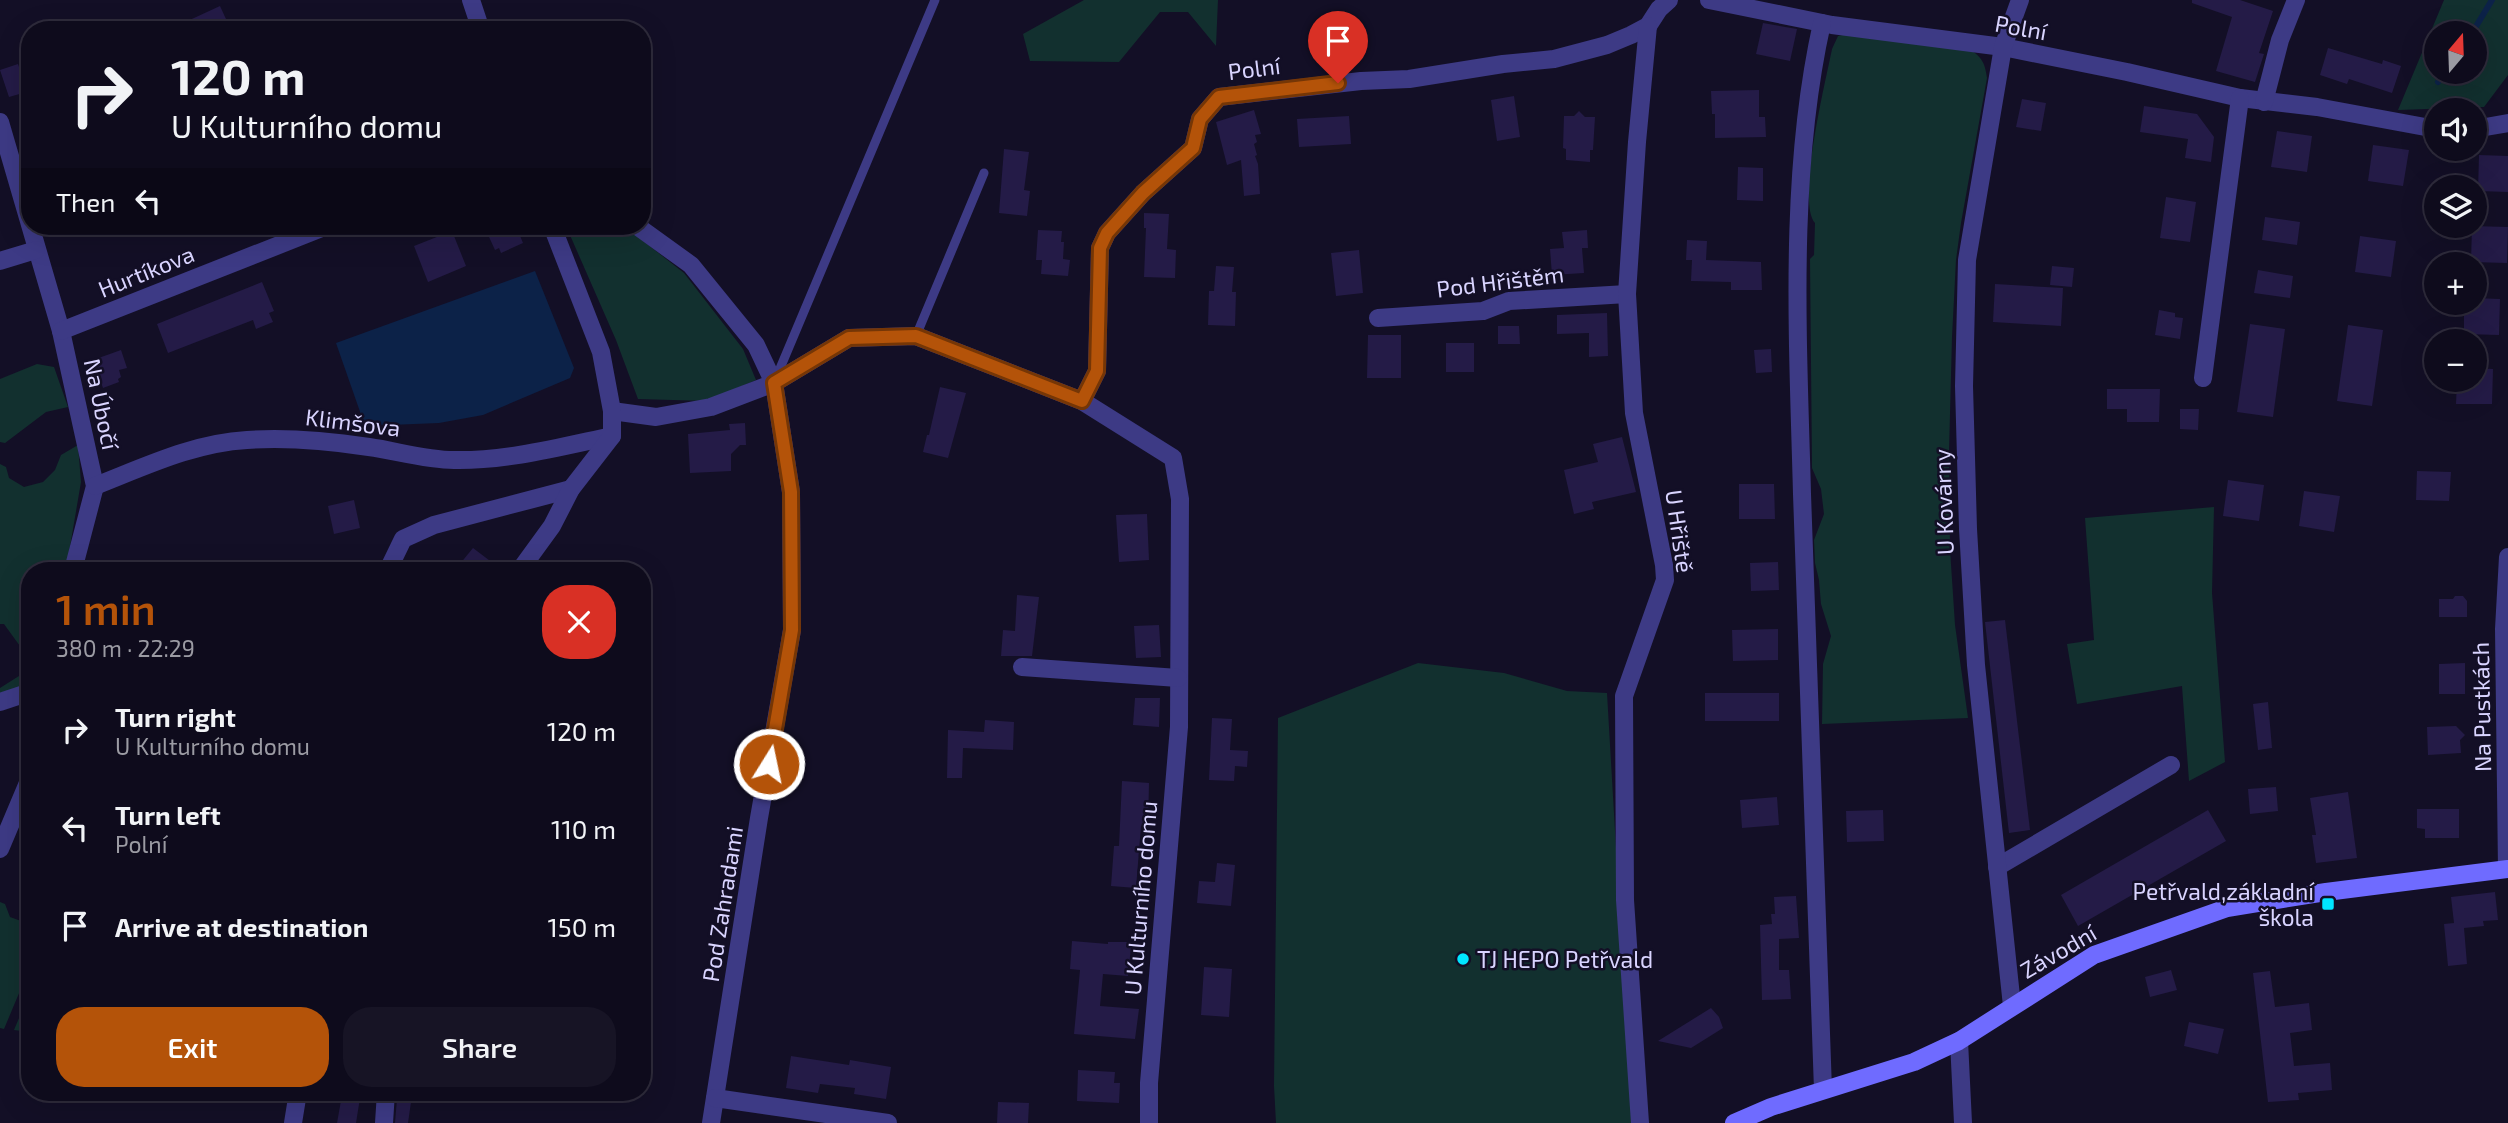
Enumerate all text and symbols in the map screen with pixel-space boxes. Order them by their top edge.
street label: Polní [1993,9,2050,46]
pin [1308,11,1368,83]
north arrow [2424,21,2487,84]
map controls [2424,21,2487,392]
icon: arrive [1319,22,1357,60]
text: 120 m [171,46,305,105]
icon: right [56,49,147,140]
street label: Polní [1226,51,1283,85]
button: sound [2424,98,2487,161]
text: U Kulturního domu [171,106,442,144]
button: layers [2424,175,2487,238]
icon: left [129,182,167,220]
text: Then [56,186,115,217]
street label: Hurtíkova [94,239,198,303]
button: + [2424,252,2487,315]
street label: Pod Hřištěm [1435,259,1565,303]
button: − [2424,329,2487,392]
street label: Na Úbočí [79,356,126,453]
street label: Klimšova [304,402,402,442]
street label: U Kovárny [1927,448,1959,556]
street label: U Hřiště [1660,488,1700,574]
text: 1 min [56,583,156,633]
button: close [542,585,616,659]
text: 380 m · 22:29 [56,634,195,662]
street label: Na Pustkách [2466,642,2496,772]
text: Turn right [115,701,236,732]
icon: right [56,711,94,749]
text: 120 m [547,715,616,746]
position arrow [732,727,806,801]
text: U Kulturního domu [115,732,310,760]
text: Turn left [115,799,221,830]
street label: U Kulturního domu [1118,800,1162,996]
icon: left [56,809,94,847]
text: 110 m [551,813,616,844]
street label: Pod Zahradami [696,824,748,984]
text: Polní [115,830,167,858]
place label: Petřvald,základní škola [2132,877,2315,931]
marker: Petřvald,základní škola [2320,896,2336,912]
icon: arrive [56,907,94,945]
text: Arrive at destination [115,911,368,942]
text: 150 m [547,911,616,942]
street label: Závodní [2015,917,2102,984]
place label: TJ HEPO Petřvald [1477,945,1653,973]
marker: TJ HEPO Petřvald [1455,951,1471,967]
button: Exit [56,1007,329,1087]
button: Share [343,1007,616,1087]

